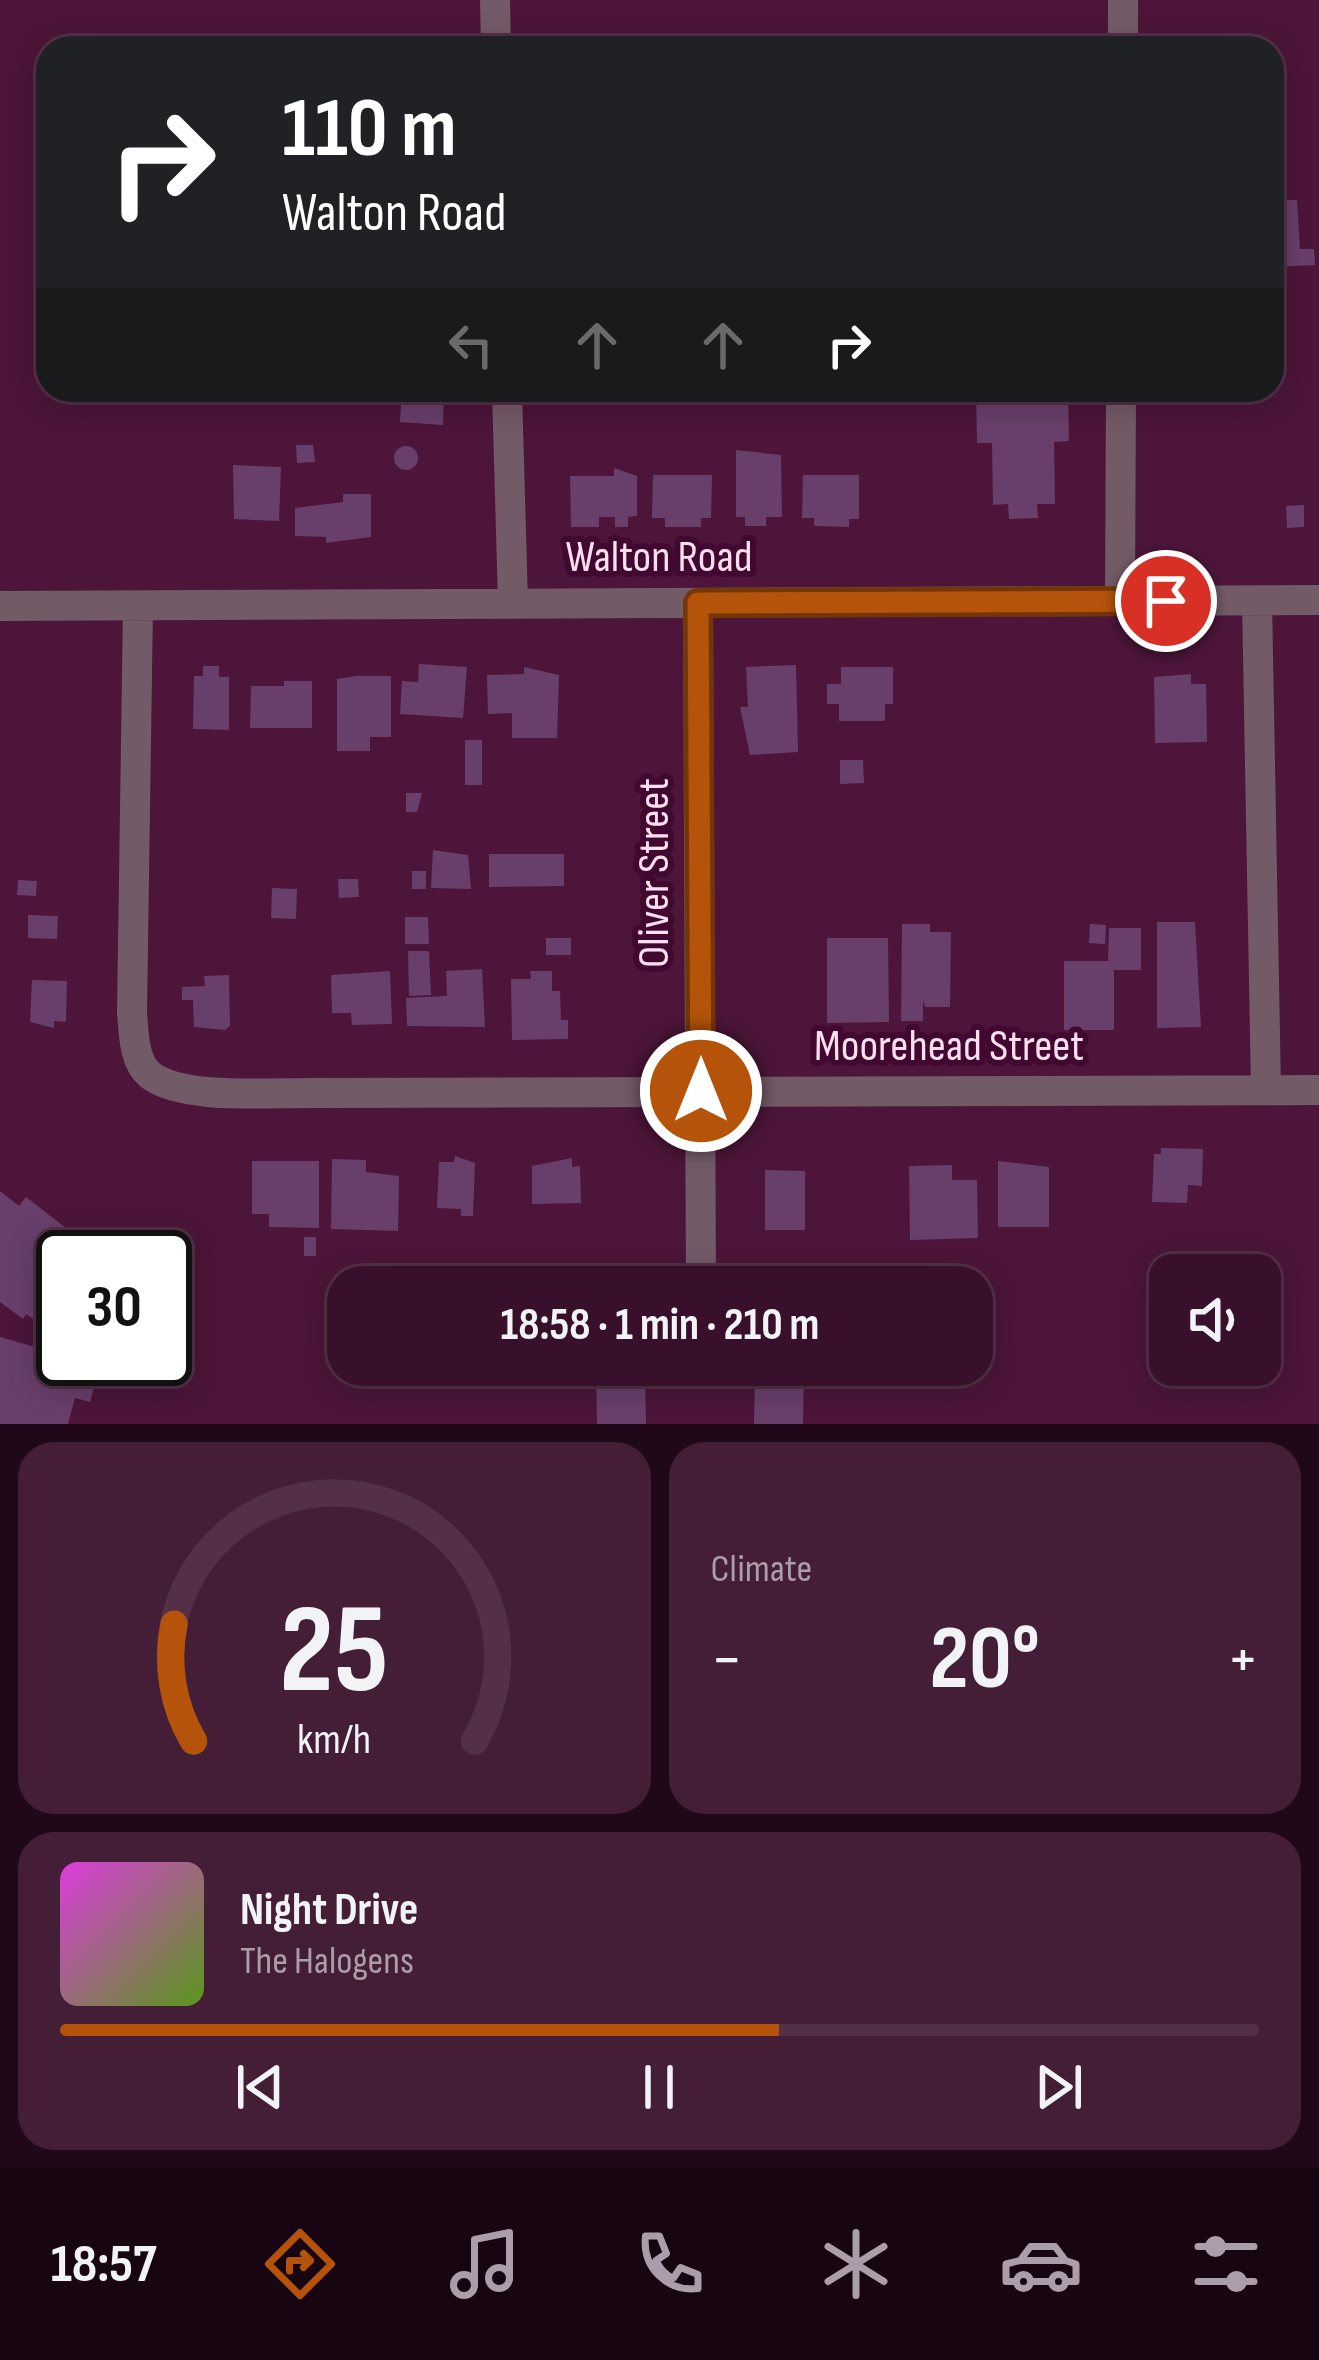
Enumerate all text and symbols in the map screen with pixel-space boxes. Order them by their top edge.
text: 110 m [282,79,457,180]
icon: right [84,84,240,240]
text: Walton Road [282,181,507,246]
icon: left [438,312,504,378]
icon: ahead [564,312,630,378]
icon: ahead [690,312,756,378]
icon: right [816,312,882,378]
street label: Walton Road [565,530,753,585]
pin [1115,550,1217,652]
icon: arrive [1133,568,1199,634]
street label: Oliver Street [627,778,682,968]
street label: Moorehead Street [814,1019,1084,1074]
position arrow [638,1028,764,1154]
speed limit sign: 30 [36,1230,192,1386]
map controls [1149,1254,1281,1386]
button: sound [1149,1254,1281,1386]
text: 18:58 · 1 min · 210 m [501,1298,819,1353]
text: Climate [711,1546,812,1593]
text: 25 [280,1578,389,1727]
text: 20° [930,1606,1040,1714]
text: − [711,1621,743,1700]
text: + [1227,1621,1259,1700]
text: km/h [297,1714,371,1766]
text: Night Drive [240,1883,418,1938]
text: The Halogens [240,1938,414,1985]
icon: previous [227,2054,293,2120]
icon: pause [626,2054,692,2120]
icon: next [1026,2054,1092,2120]
icon: directions [258,2222,342,2306]
icon: music [443,2222,527,2306]
icon: phone [628,2222,712,2306]
icon: climate [814,2222,898,2306]
icon: car [999,2222,1083,2306]
icon: filters [1184,2222,1268,2306]
text: 18:57 [51,2232,156,2297]

